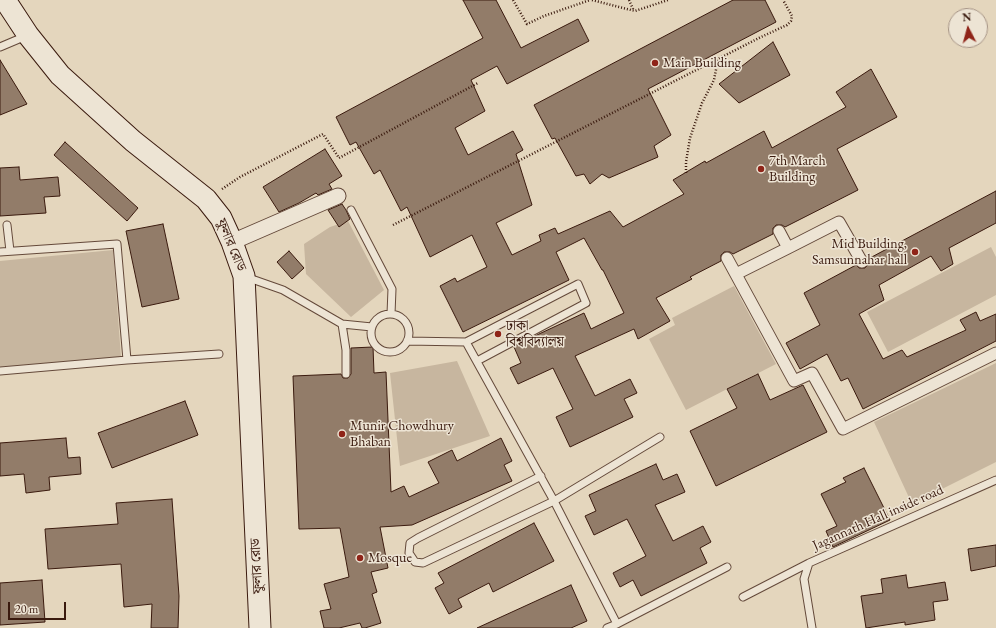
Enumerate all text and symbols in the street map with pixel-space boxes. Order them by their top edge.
north arrow [948,8,988,48]
text: N [962,10,972,24]
place label: Main Building [663,55,741,71]
marker: Main Building [650,58,660,68]
place label: 7th March Building [769,153,826,186]
marker: 7th March Building [756,164,766,174]
street label: ফুলার রোড [212,216,250,274]
place label: Mid Building, Samsunnahar hall [812,236,907,268]
marker: Mid Building, Samsunnahar hall [910,247,920,257]
place label: ঢাকা বিশ্ববিদ্যালয় [506,318,564,350]
marker: ঢাকা বিশ্ববিদ্যালয় [493,329,503,339]
place label: Munir Chowdhury Bhaban [350,418,454,450]
marker: Munir Chowdhury Bhaban [337,429,347,439]
street label: Jagannath Hall inside road [810,482,946,554]
street label: ফুলার রোড [247,538,267,594]
place label: Mosque [368,550,412,566]
marker: Mosque [355,553,365,563]
scale bar [10,594,68,620]
text: 20 m [15,601,38,617]

